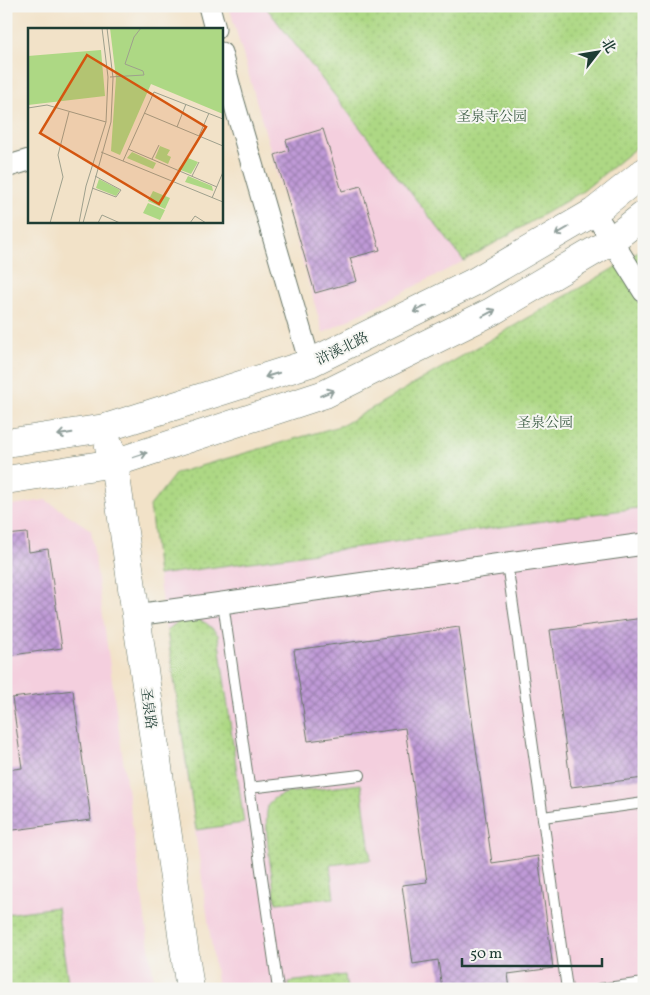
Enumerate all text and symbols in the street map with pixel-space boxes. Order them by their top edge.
inset map [28,28,222,222]
north arrow [572,28,622,78]
text: 北 [596,35,620,57]
park label: 圣泉寺公园 [457,108,527,127]
one-way arrow [555,226,569,236]
one-way arrow [412,304,427,314]
one-way arrow [481,308,496,317]
street label: 浒溪北路 [313,329,372,370]
one-way arrow [264,371,280,381]
one-way arrow [319,387,334,397]
park label: 圣泉公园 [517,414,573,433]
one-way arrow [58,429,74,439]
one-way arrow [132,449,148,459]
street label: 圣泉路 [135,686,160,730]
scale bar [462,935,602,967]
text: 50 m [470,944,502,965]

